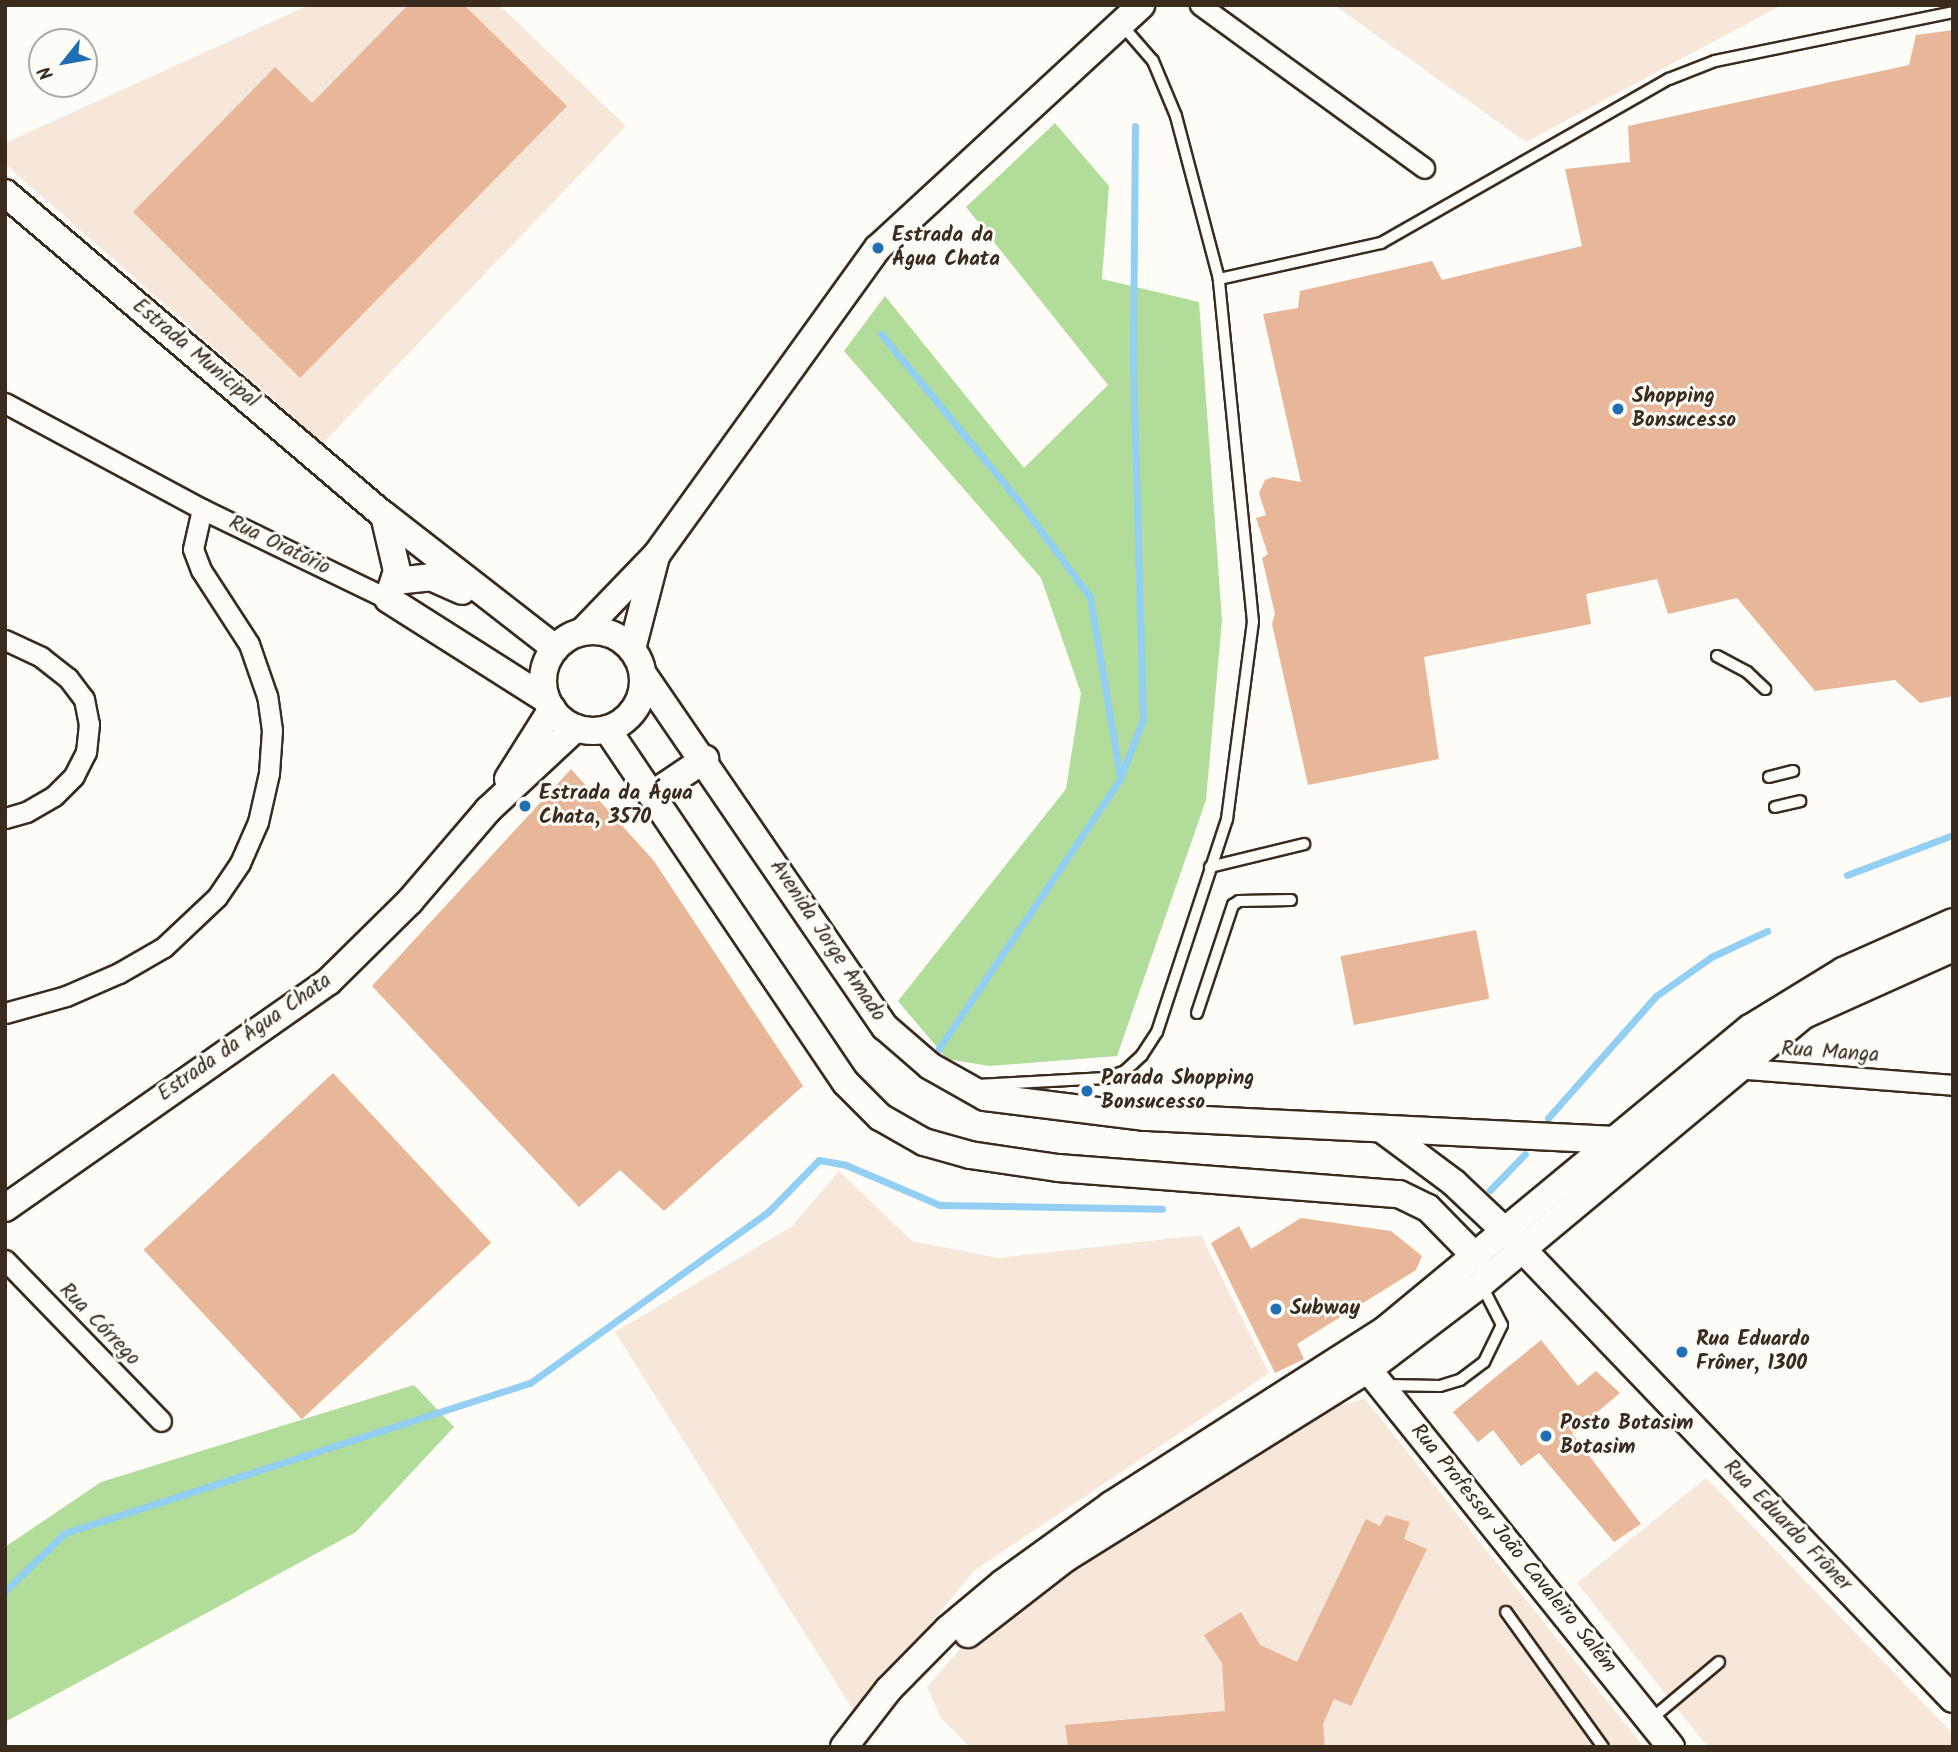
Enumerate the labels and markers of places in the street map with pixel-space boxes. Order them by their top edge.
place label: Estrada da Água Chata [892,223,1000,273]
marker: Estrada da Água Chata [870,240,886,256]
place label: Shopping Bonsucesso [1632,384,1736,434]
marker: Shopping Bonsucesso [1610,401,1626,417]
place label: Estrada da Água Chata, 3570 [539,781,693,831]
marker: Estrada da Água Chata, 3570 [517,798,533,814]
place label: Parada Shopping Bonsucesso [1101,1066,1254,1116]
marker: Parada Shopping Bonsucesso [1079,1083,1095,1099]
place label: Subway [1290,1296,1360,1322]
marker: Subway [1268,1301,1284,1317]
place label: Rua Eduardo Frôner, 1300 [1696,1327,1810,1377]
marker: Rua Eduardo Frôner, 1300 [1674,1344,1690,1360]
place label: Posto Botasim Botasim [1560,1411,1693,1461]
marker: Posto Botasim Botasim [1538,1428,1554,1444]

